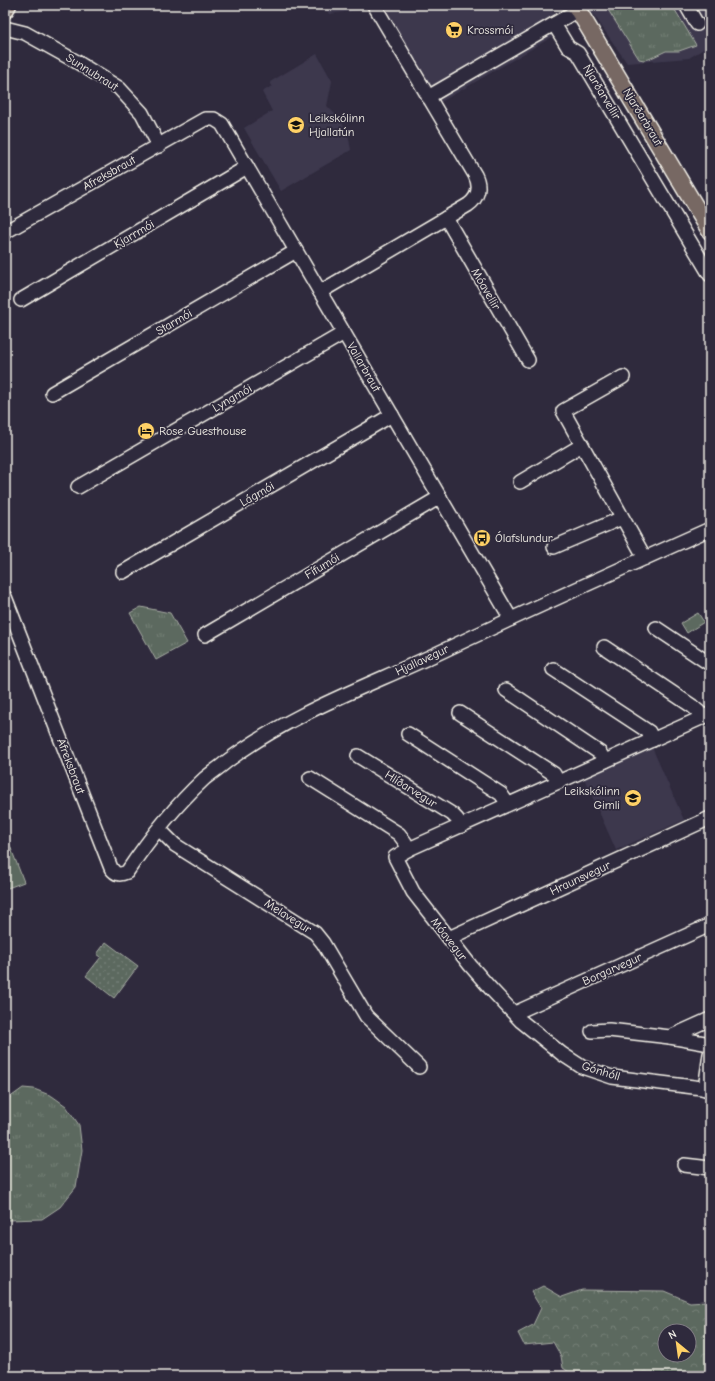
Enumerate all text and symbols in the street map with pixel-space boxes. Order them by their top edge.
supermarket icon: Krossmói [444,20,464,40]
place label: Krossmói [467,23,514,37]
street label: Sunnubraut [63,50,121,94]
street label: Njarðarvellir [580,62,624,122]
street label: Njarðarbraut [620,86,666,149]
place label: Leikskólinn Hjallatún [309,111,365,139]
school or university icon: Leikskólinn Hjallatún [286,115,306,135]
street label: Afreksbraut [80,152,138,193]
street label: Kjarrmói [111,217,157,251]
street label: Móavellir [468,266,504,313]
street label: Starmói [153,306,195,338]
street label: Vallarbraut [344,340,384,395]
street label: Lyngmói [210,381,254,415]
hotel icon: Rose Guesthouse [136,421,156,441]
place label: Rose Guesthouse [159,424,246,438]
street label: Lágmói [237,479,277,509]
bus stop icon: Ólafslundur [472,528,492,548]
place label: Ólafslundur [495,531,553,545]
street label: Fífumói [302,550,342,582]
street label: Hjallavegur [393,641,451,678]
street label: Afreksbraut [54,736,88,796]
street label: Hlíðarvegur [382,768,440,811]
place label: Leikskólinn Gimli [564,784,620,812]
school or university icon: Leikskólinn Gimli [623,788,643,808]
street label: Hraunsvegur [547,858,613,898]
street label: Melavegur [262,896,314,936]
street label: Móavegur [428,915,470,963]
street label: Borgarvegur [580,950,644,988]
street label: Gónhóll [580,1059,622,1083]
north arrow [657,1323,697,1363]
text: N [666,1327,679,1342]

